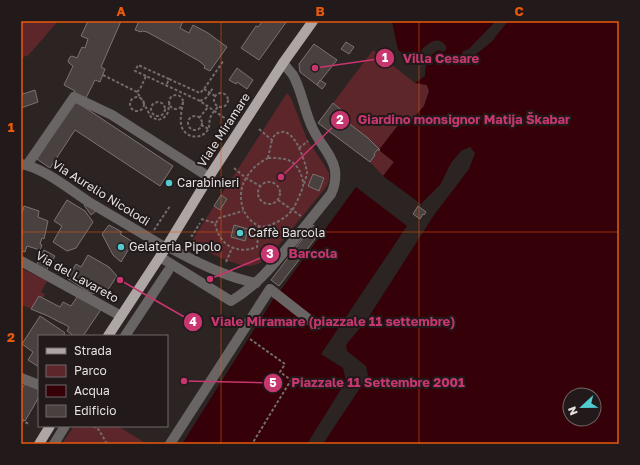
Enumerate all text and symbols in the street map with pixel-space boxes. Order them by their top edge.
text: A [116,3,126,19]
text: B [315,3,325,19]
text: C [514,3,524,19]
callout: Villa Cesare [375,46,487,71]
text: 1 [382,50,388,65]
text: Villa Cesare [403,50,480,66]
street label: Viale Miramare [194,90,253,170]
callout: Giardino monsignor Matija Škabar [330,107,578,132]
text: Giardino monsignor Matija Škabar [358,111,570,127]
text: 2 [336,112,344,127]
text: 1 [8,119,15,135]
street label: Via Aurelio Nicolodi [50,156,153,229]
place label: Carabinieri [177,175,239,190]
marker: Carabinieri [164,178,174,188]
place label: Caffè Barcola [248,225,325,240]
marker: Caffè Barcola [235,228,245,238]
place label: Gelateria Pipolo [129,239,221,254]
callout: Barcola [260,241,345,266]
marker: Gelateria Pipolo [116,242,126,252]
text: Barcola [289,245,338,261]
text: 3 [266,246,274,261]
street label: Via del Lavareto [33,248,121,306]
callout: Viale Miramare (piazzale 11 settembre) [183,309,464,334]
text: Viale Miramare (piazzale 11 settembre) [211,313,455,329]
text: 4 [189,314,197,329]
text: 2 [7,329,15,345]
legend [38,335,168,427]
text: Strada [74,343,112,358]
text: Parco [74,363,107,378]
callout: Piazzale 11 Settembre 2001 [263,370,473,395]
text: Piazzale 11 Settembre 2001 [291,374,465,390]
text: 5 [269,375,277,390]
text: Acqua [74,383,110,398]
north arrow [562,387,602,427]
text: Edificio [74,403,116,418]
text: N [565,405,580,417]

